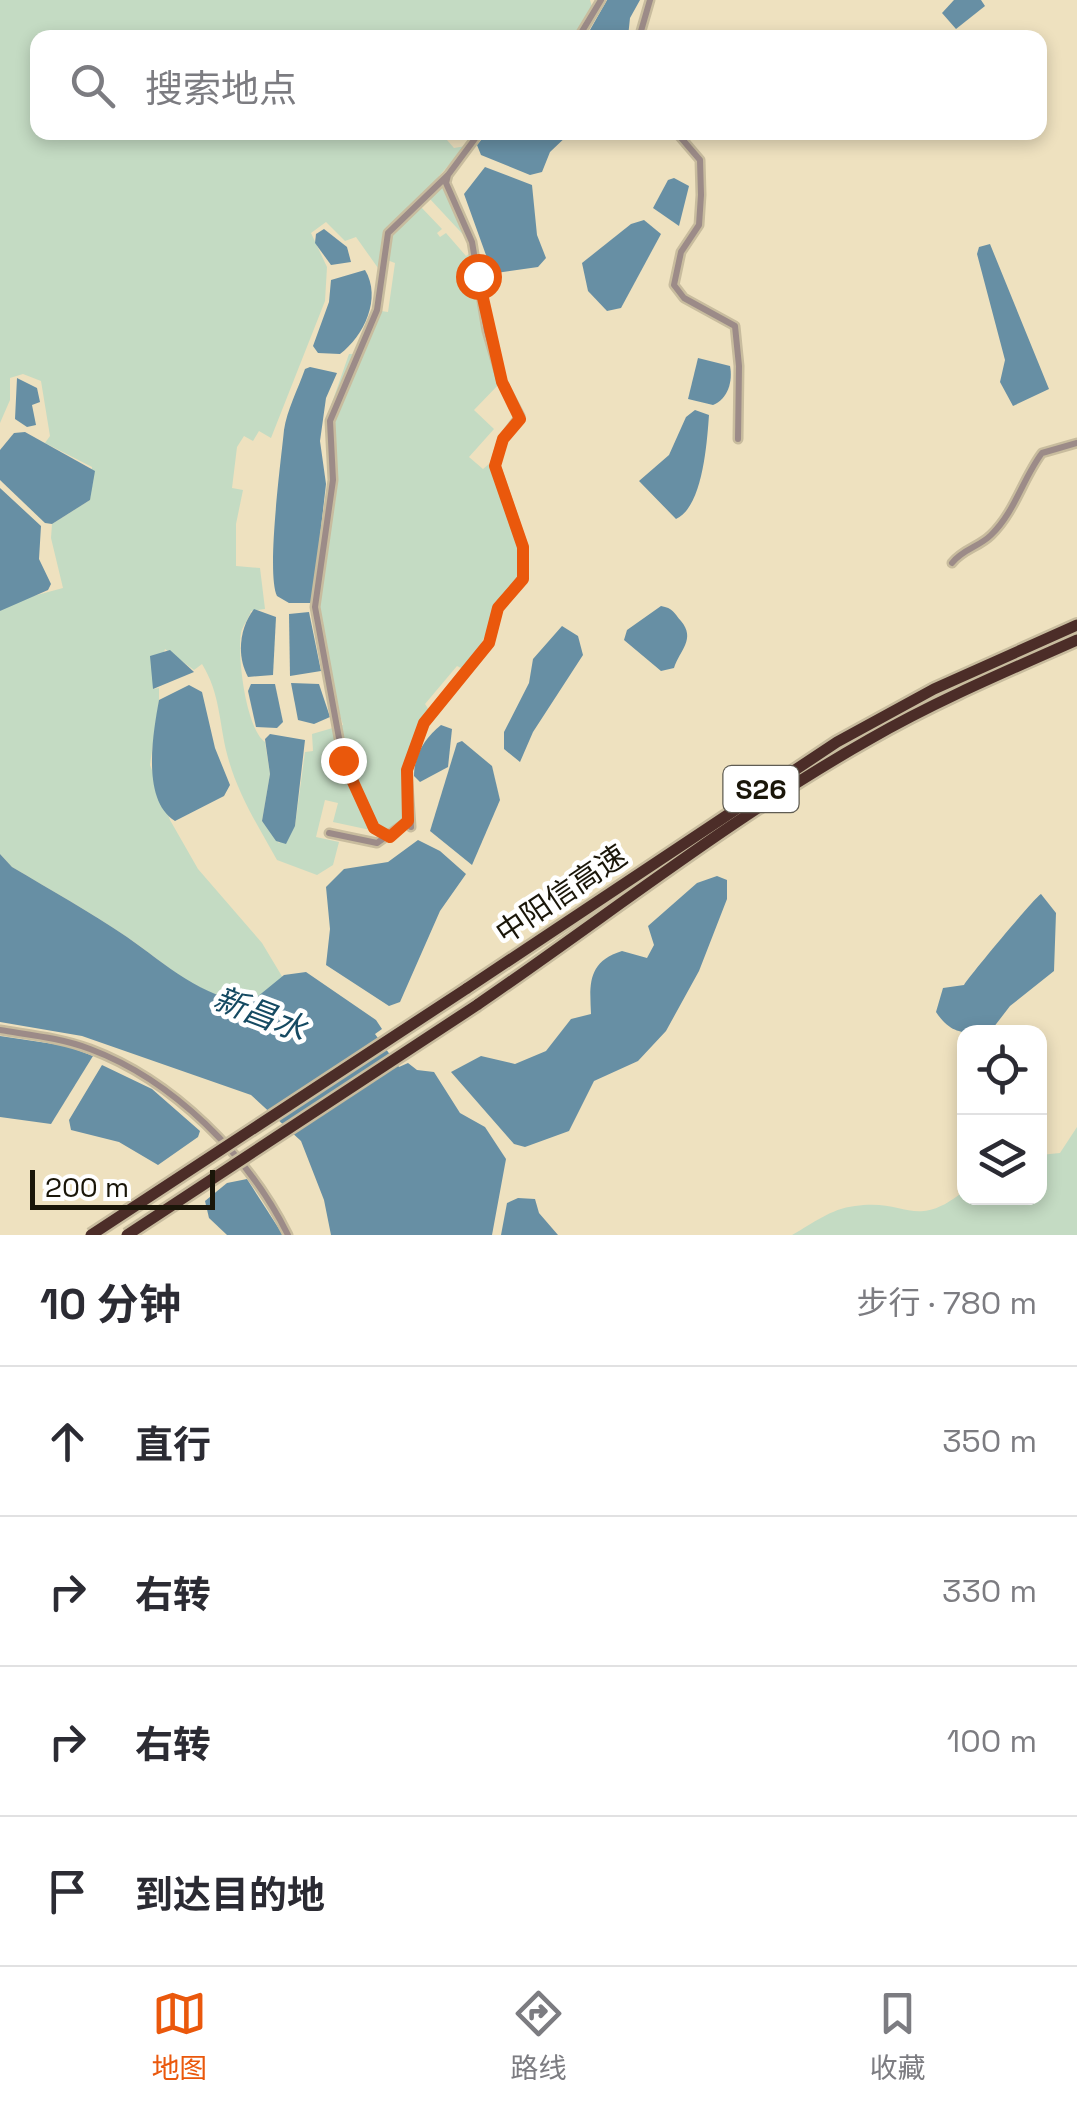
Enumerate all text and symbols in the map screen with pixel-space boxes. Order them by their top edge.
search box [30,30,1047,140]
icon: search [65,58,120,113]
text: 搜索地点 [145,65,297,113]
route start [456,254,502,300]
route end [321,738,367,784]
road number: S26 [724,766,798,812]
street label: 中阳信高速 [488,836,634,952]
water label: 新昌水 [208,978,314,1051]
map controls [957,1025,1047,1205]
button: locate [957,1025,1047,1115]
button: layers [957,1115,1047,1205]
scale bar [30,1165,215,1210]
text: 200 m [45,1169,129,1205]
text: 10 分钟 [40,1278,181,1331]
text: 步行 · 780 m [856,1283,1037,1323]
icon: ahead [40,1414,95,1469]
text: 直行 [135,1421,211,1469]
text: 350 m [942,1421,1037,1461]
icon: right [40,1564,95,1619]
text: 右转 [135,1571,211,1619]
text: 330 m [942,1571,1037,1611]
icon: right [40,1714,95,1769]
text: 右转 [135,1721,211,1769]
text: 100 m [947,1721,1037,1761]
icon: arrive [40,1864,95,1919]
text: 到达目的地 [135,1871,325,1919]
tab: 地图 [151,1986,208,2086]
tab: 路线 [510,1986,567,2086]
tab: 收藏 [869,1986,926,2086]

